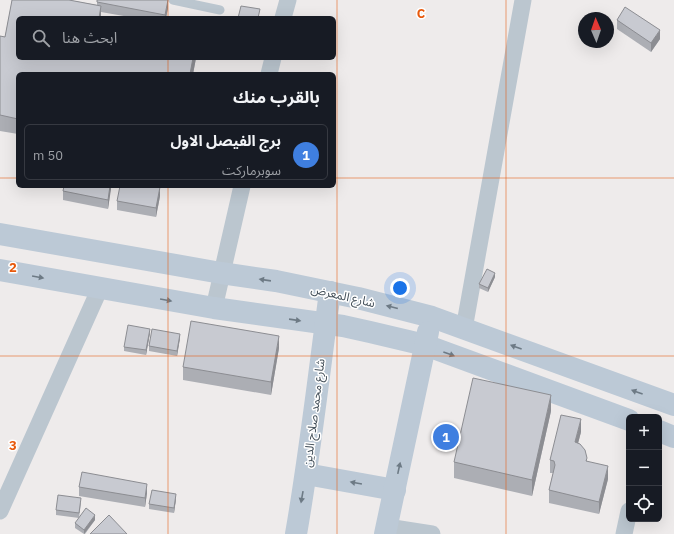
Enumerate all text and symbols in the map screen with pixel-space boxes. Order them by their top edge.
text: C [417,5,426,22]
north arrow [578,12,614,48]
search box [16,16,336,60]
icon: search [30,27,52,49]
text: ابحث هنا [62,28,117,47]
text: بالقرب منك [233,86,320,108]
text: برج الفيصل الاول [170,131,281,150]
text: 50 m [33,147,63,164]
text: 1 [302,147,310,164]
text: سوبرماركت [222,162,281,179]
text: 2 [9,259,17,276]
one-way arrow [32,274,44,280]
one-way arrow [259,277,271,283]
your location [390,278,410,298]
street label: شارع المعرض [309,281,377,312]
one-way arrow [160,297,172,303]
one-way arrow [386,303,398,309]
one-way arrow [289,317,301,323]
one-way arrow [509,343,521,349]
one-way arrow [443,351,455,357]
street label: شارع محمد صلاح الدين [299,358,330,468]
one-way arrow [631,388,643,394]
map controls [626,414,662,522]
button: + [626,414,662,450]
pin: 1 [433,422,459,452]
text: 3 [9,437,17,454]
button: − [626,450,662,486]
one-way arrow [397,462,403,475]
one-way arrow [350,480,362,486]
button: locate [626,486,662,522]
one-way arrow [299,491,305,503]

